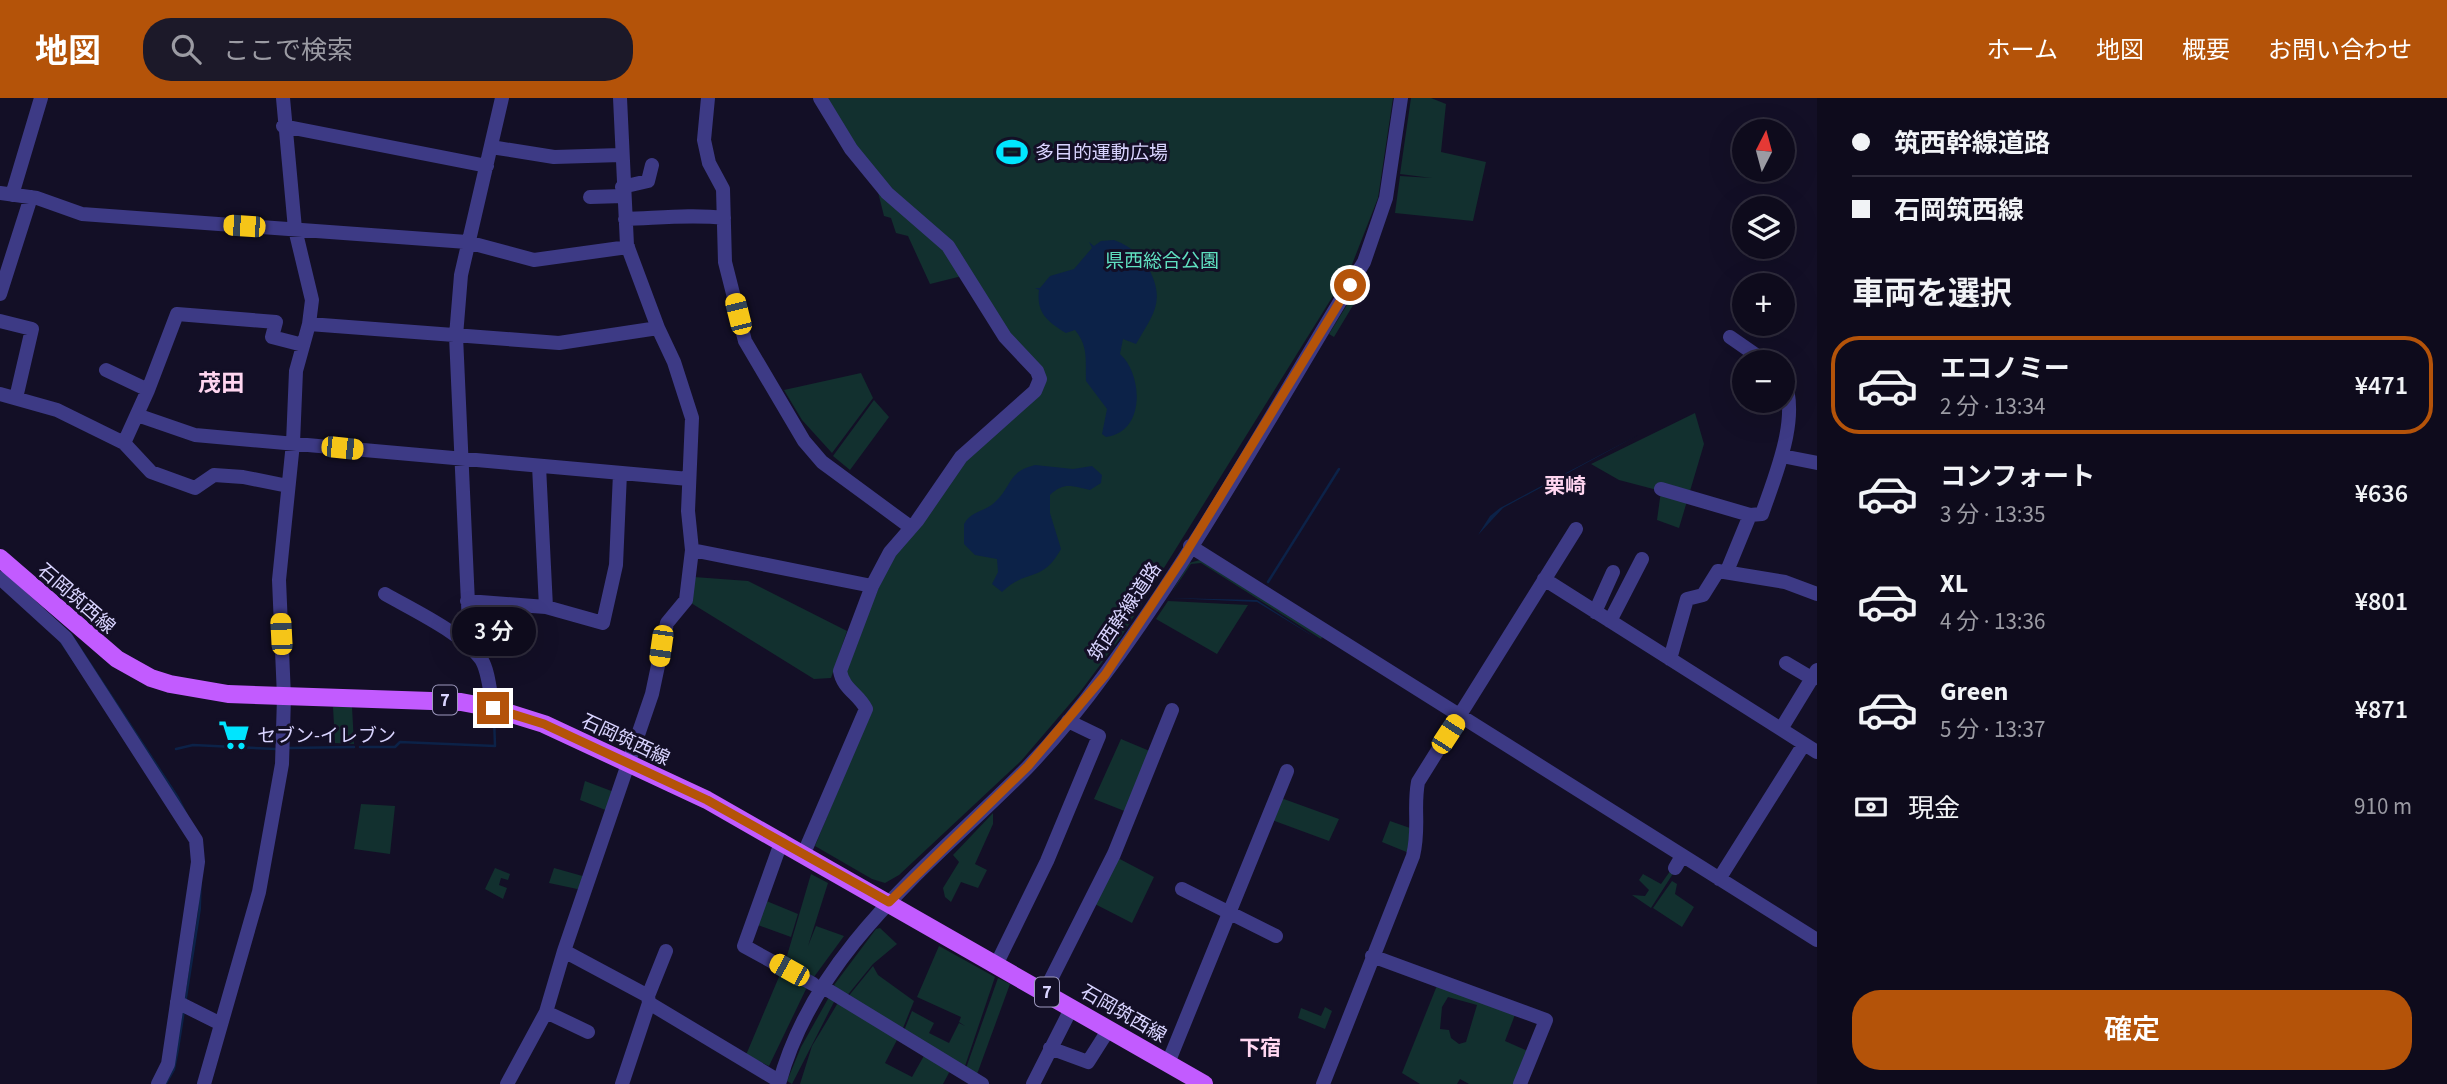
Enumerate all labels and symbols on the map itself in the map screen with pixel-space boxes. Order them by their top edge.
north arrow [1732,119,1796,182]
sports icon: 多目的運動広場 [995,135,1029,169]
place label: 多目的運動広場 [1035,140,1168,167]
car [223,214,266,238]
park label: 県西総合公園 [1105,248,1219,275]
route start [1334,269,1366,301]
car [723,291,754,337]
district label: 茂田 [198,367,244,400]
car [321,435,364,461]
district label: 栗崎 [1544,471,1586,501]
street label: 筑西幹線道路 [1082,557,1168,667]
street label: 石岡筑西線 [31,558,121,640]
callout: 3 分 [451,606,535,656]
car [270,612,293,656]
car [648,624,675,668]
road number: 7 [433,686,457,714]
route end [477,692,509,724]
street label: 石岡筑西線 [577,708,674,773]
car [1428,711,1469,757]
supermarket icon: セブン-イレブン [217,718,251,752]
place label: セブン-イレブン [257,723,396,750]
car [766,951,813,989]
road number: 7 [1035,978,1059,1006]
street label: 石岡筑西線 [1075,979,1171,1050]
district label: 下宿 [1239,1033,1281,1063]

